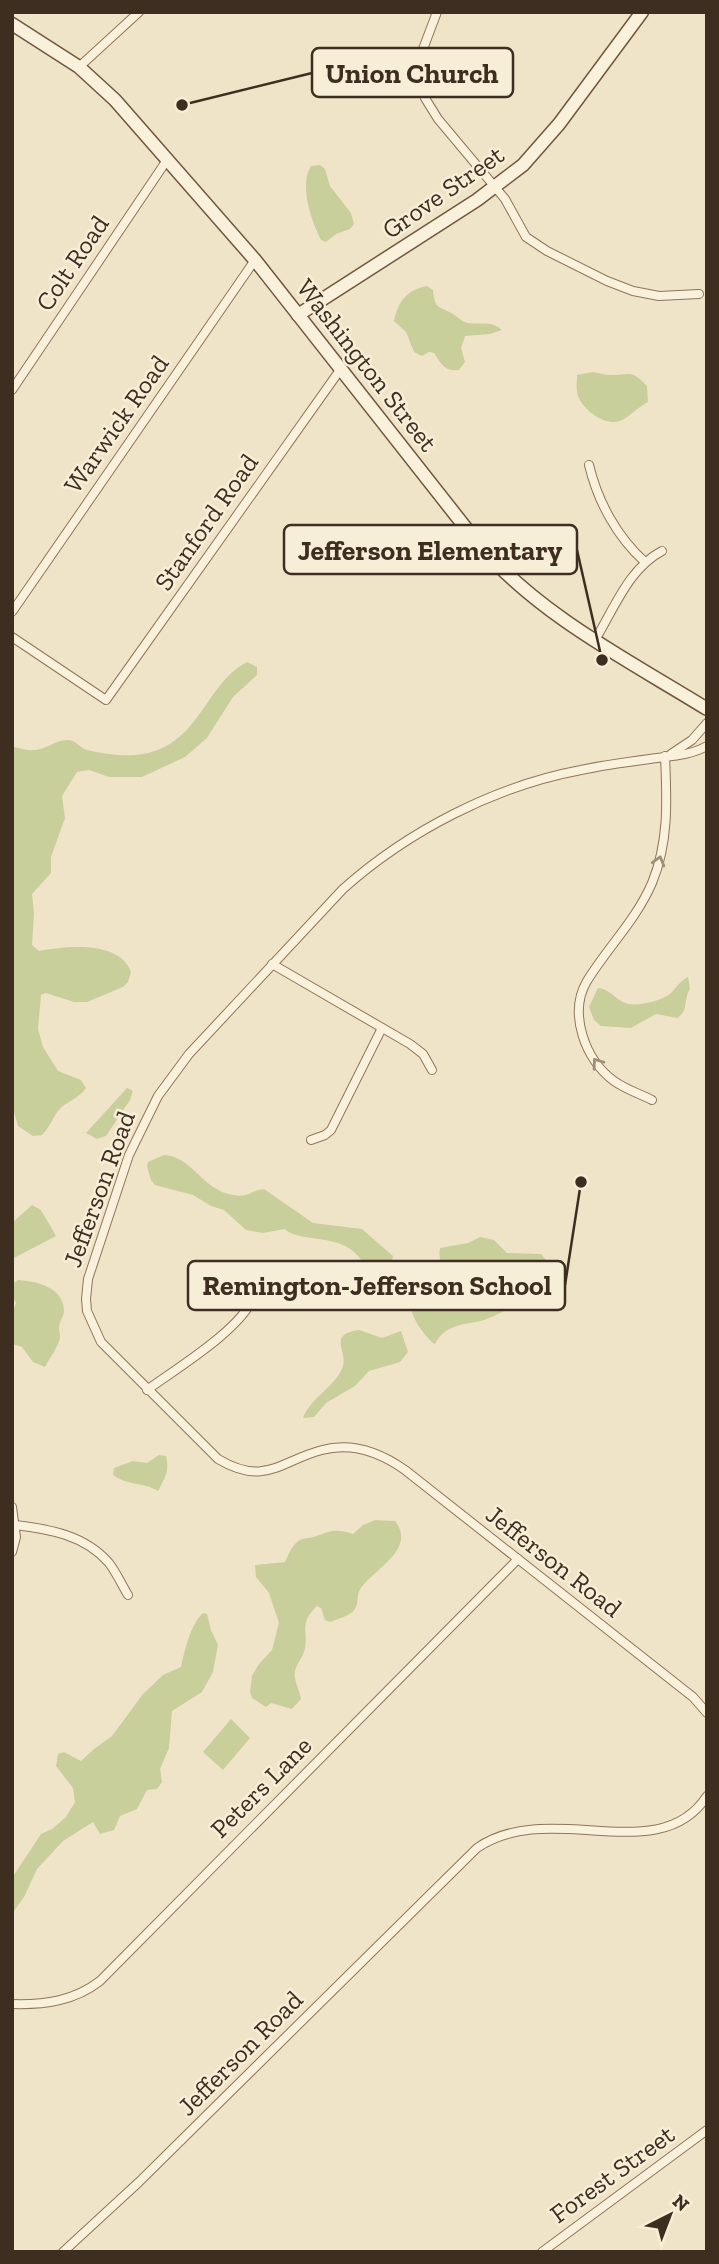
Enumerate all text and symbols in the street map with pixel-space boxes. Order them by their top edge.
callout: Union Church [312,48,513,97]
text: Union Church [325,57,499,90]
street label: Grove Street [376,138,510,246]
street label: Colt Road [28,209,116,317]
street label: Washington Street [290,272,445,458]
street label: Warwick Road [57,349,175,499]
street label: Stanford Road [147,448,265,596]
callout: Jefferson Elementary [284,525,577,574]
text: Jefferson Elementary [298,534,562,567]
one-way arrow [651,856,666,868]
one-way arrow [593,1058,605,1070]
street label: Jefferson Road [56,1107,142,1271]
callout: Remington-Jefferson School [188,1261,565,1310]
text: Remington-Jefferson School [202,1269,552,1302]
street label: Jefferson Road [480,1498,628,1624]
street label: Peters Lane [204,1730,318,1844]
street label: Jefferson Road [171,1984,309,2122]
street label: Forest Street [544,2118,681,2230]
north arrow [635,2180,705,2250]
text: N [668,2189,694,2216]

